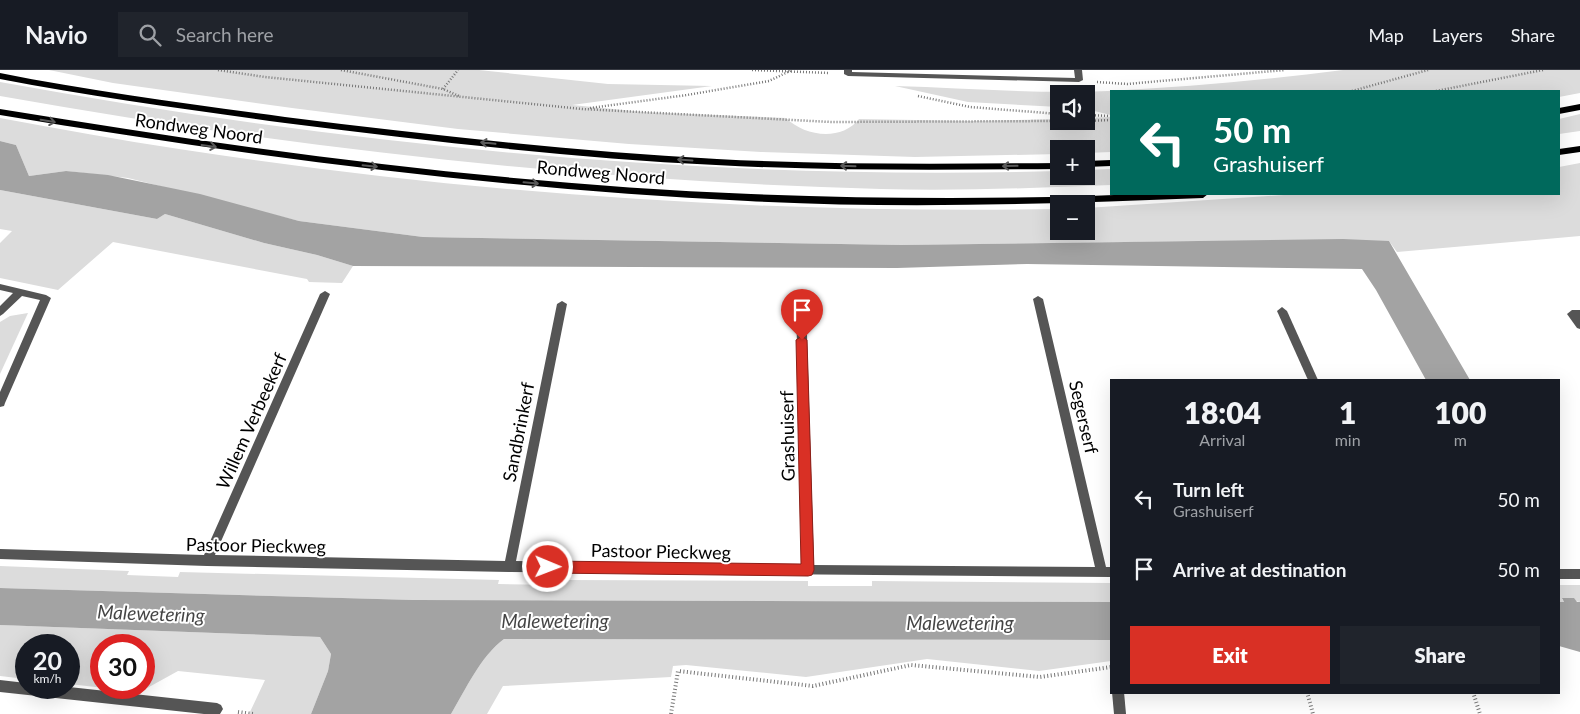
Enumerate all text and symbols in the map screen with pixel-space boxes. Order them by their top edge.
search box [118,12,468,57]
text: Navio [25,20,88,49]
icon: search [136,21,164,49]
text: Search here [176,23,274,46]
text: Map [1368,24,1404,46]
text: Layers [1432,24,1483,46]
text: Share [1511,24,1555,46]
map controls [1050,85,1095,240]
button: sound [1050,85,1095,130]
street label: Rondweg Noord [134,108,264,148]
text: 50 m [1213,108,1291,150]
icon: left [1130,110,1195,175]
one-way arrow [40,116,56,126]
one-way arrow [481,138,497,148]
button: + [1050,140,1095,185]
one-way arrow [200,141,216,151]
text: Grashuiserf [1213,150,1324,177]
street label: Rondweg Noord [536,155,666,189]
one-way arrow [677,155,693,164]
one-way arrow [361,161,377,171]
one-way arrow [1002,161,1018,171]
one-way arrow [840,162,856,171]
one-way arrow [523,178,539,188]
button: − [1050,195,1095,240]
pin [781,289,823,340]
icon: arrive [788,296,816,324]
street label: Willem Verbeekerf [211,349,291,492]
street label: Segerserf [1065,378,1103,456]
street label: Sandbrinkerf [498,380,539,484]
street label: Grashuiserf [775,390,799,482]
text: 18:04 [1184,394,1261,430]
text: 1 [1339,394,1356,430]
text: 100 [1434,394,1486,430]
text: Arrival [1199,430,1245,449]
text: min [1335,430,1361,449]
text: m [1454,430,1467,449]
text: Turn left [1173,478,1244,501]
icon: left [1130,485,1158,513]
text: 50 m [1497,488,1540,511]
text: Grashuiserf [1173,501,1254,520]
street label: Pastoor Pieckweg [186,533,326,557]
street label: Pastoor Pieckweg [591,539,731,563]
position arrow [521,540,573,592]
icon: arrive [1130,555,1158,583]
text: Arrive at destination [1173,558,1346,581]
text: 50 m [1497,558,1540,581]
water label: Malewetering [97,600,206,626]
water label: Malewetering [501,609,610,632]
water label: Malewetering [906,611,1015,634]
button: Exit [1130,626,1330,684]
button: Share [1340,626,1540,684]
speed limit sign: 30 [90,634,155,699]
text: 20 [33,645,62,675]
text: km/h [33,671,62,686]

